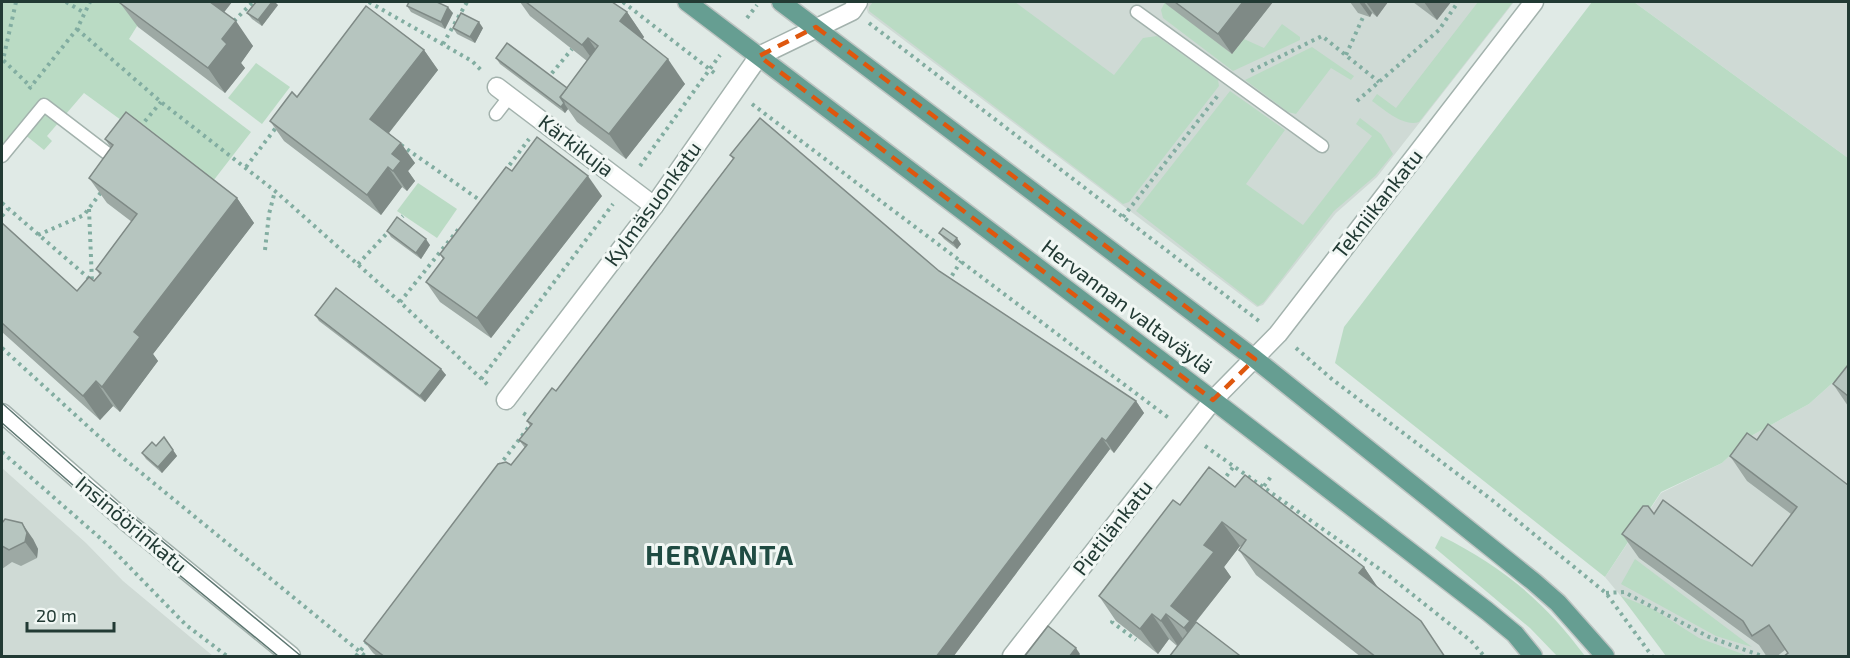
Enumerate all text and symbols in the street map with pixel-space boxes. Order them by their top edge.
street label: Kärkikuja [534,108,619,182]
street label: Kylmäsuonkatu [598,136,705,270]
street label: Tekniikankatu [1327,144,1427,262]
street label: Hervannan valtaväylä [1037,233,1219,378]
street label: Insinöörinkatu [71,470,193,578]
street label: Pietilänkatu [1067,474,1157,580]
district label: HERVANTA [645,538,795,570]
scale bar [27,595,114,633]
text: 20 m [36,604,77,626]

